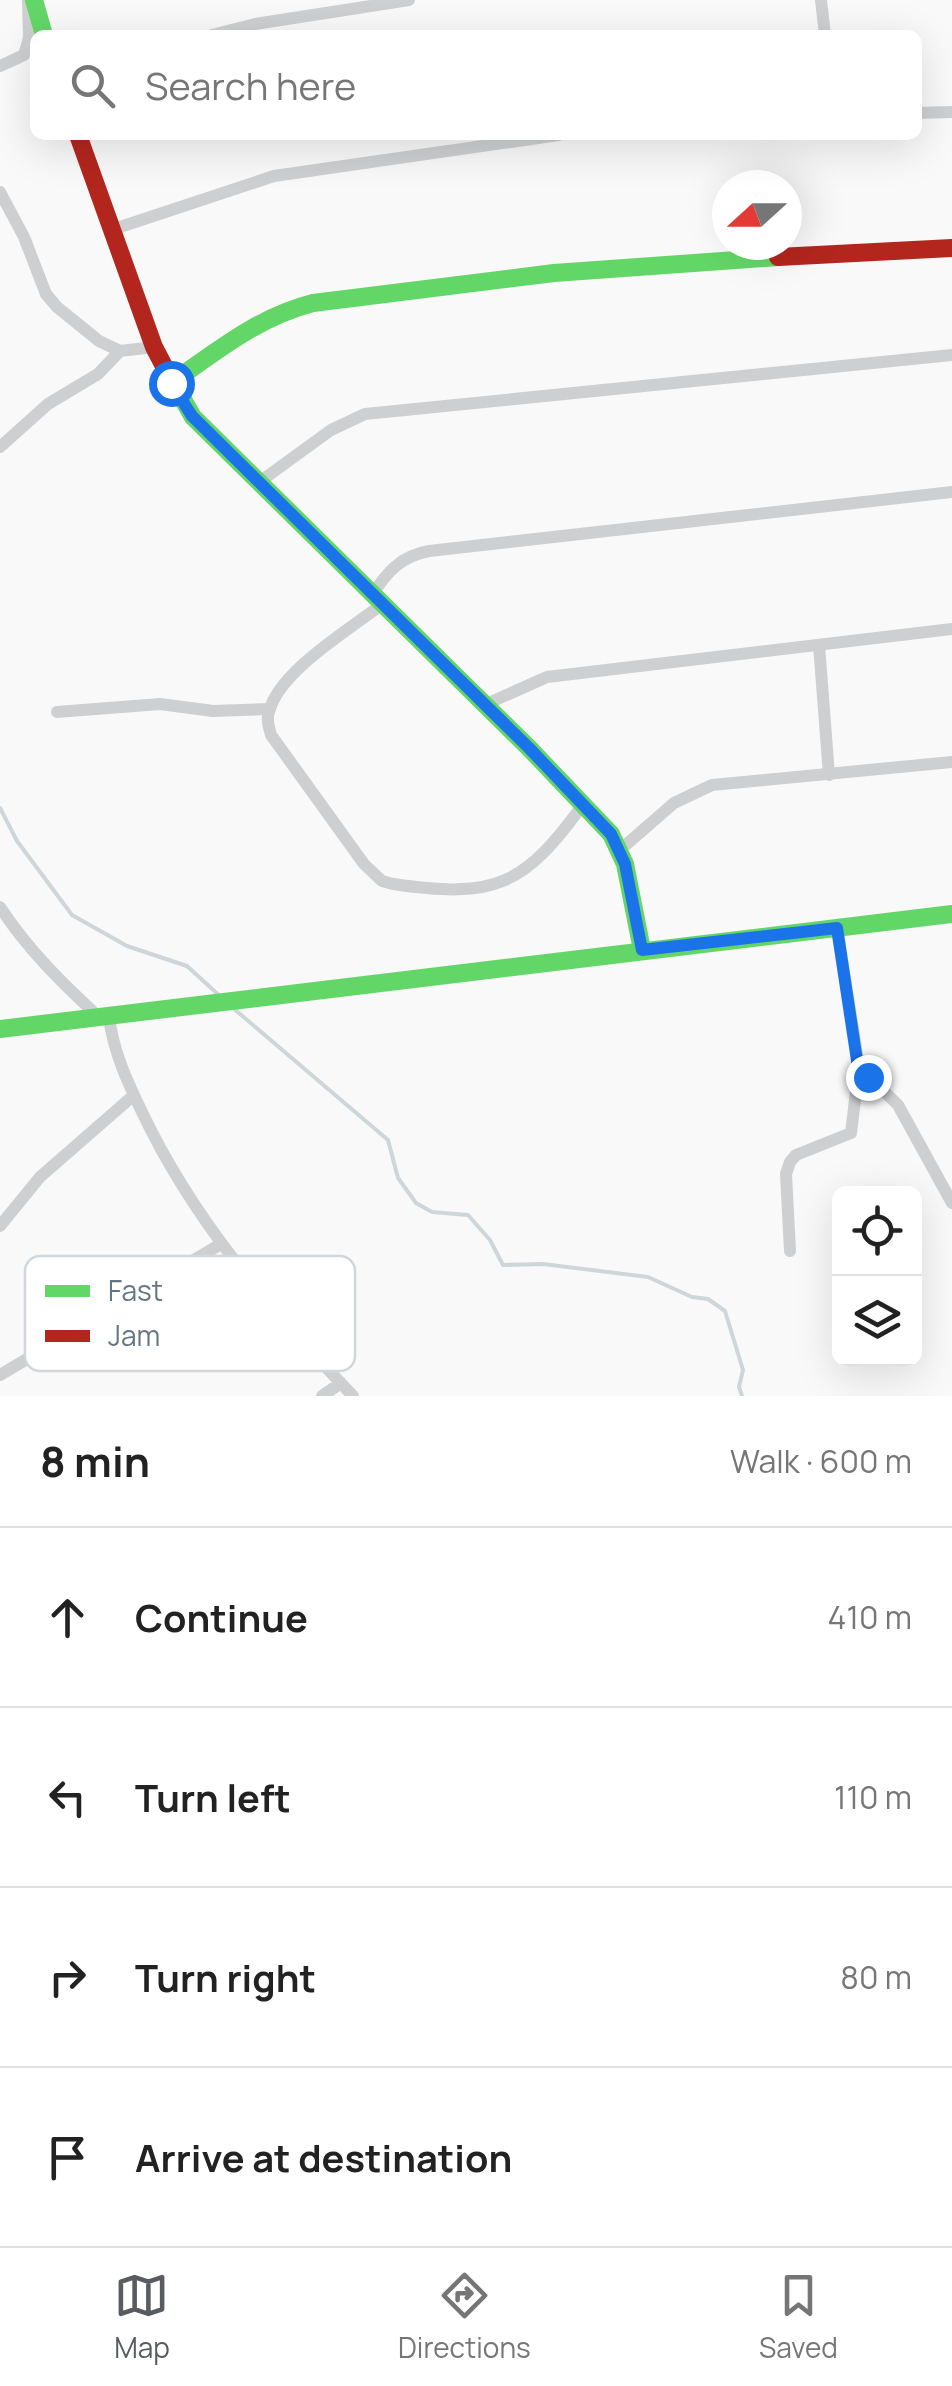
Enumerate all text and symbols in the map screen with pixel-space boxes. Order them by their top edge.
search box [30,30,922,140]
icon: search [65,58,120,113]
text: Search here [145,59,356,111]
north arrow [712,170,802,260]
route start [149,361,195,407]
route end [846,1055,892,1101]
map controls [832,1186,922,1366]
button: locate [832,1186,922,1276]
legend [25,1256,355,1371]
text: Fast [108,1271,163,1309]
button: layers [832,1276,922,1366]
text: Jam [108,1316,160,1354]
text: 8 min [40,1432,150,1490]
text: Walk · 600 m [730,1439,912,1483]
icon: ahead [40,1590,95,1645]
text: Continue [135,1591,308,1643]
text: 410 m [828,1595,912,1639]
icon: left [40,1770,95,1825]
text: Turn left [135,1771,291,1823]
text: 110 m [834,1775,912,1819]
icon: right [40,1950,95,2005]
text: Turn right [135,1951,316,2003]
text: 80 m [840,1955,912,1999]
icon: arrive [40,2130,95,2185]
text: Arrive at destination [135,2131,512,2183]
tab: Map [114,2268,170,2366]
tab: Directions [398,2268,531,2366]
tab: Saved [759,2268,838,2366]

